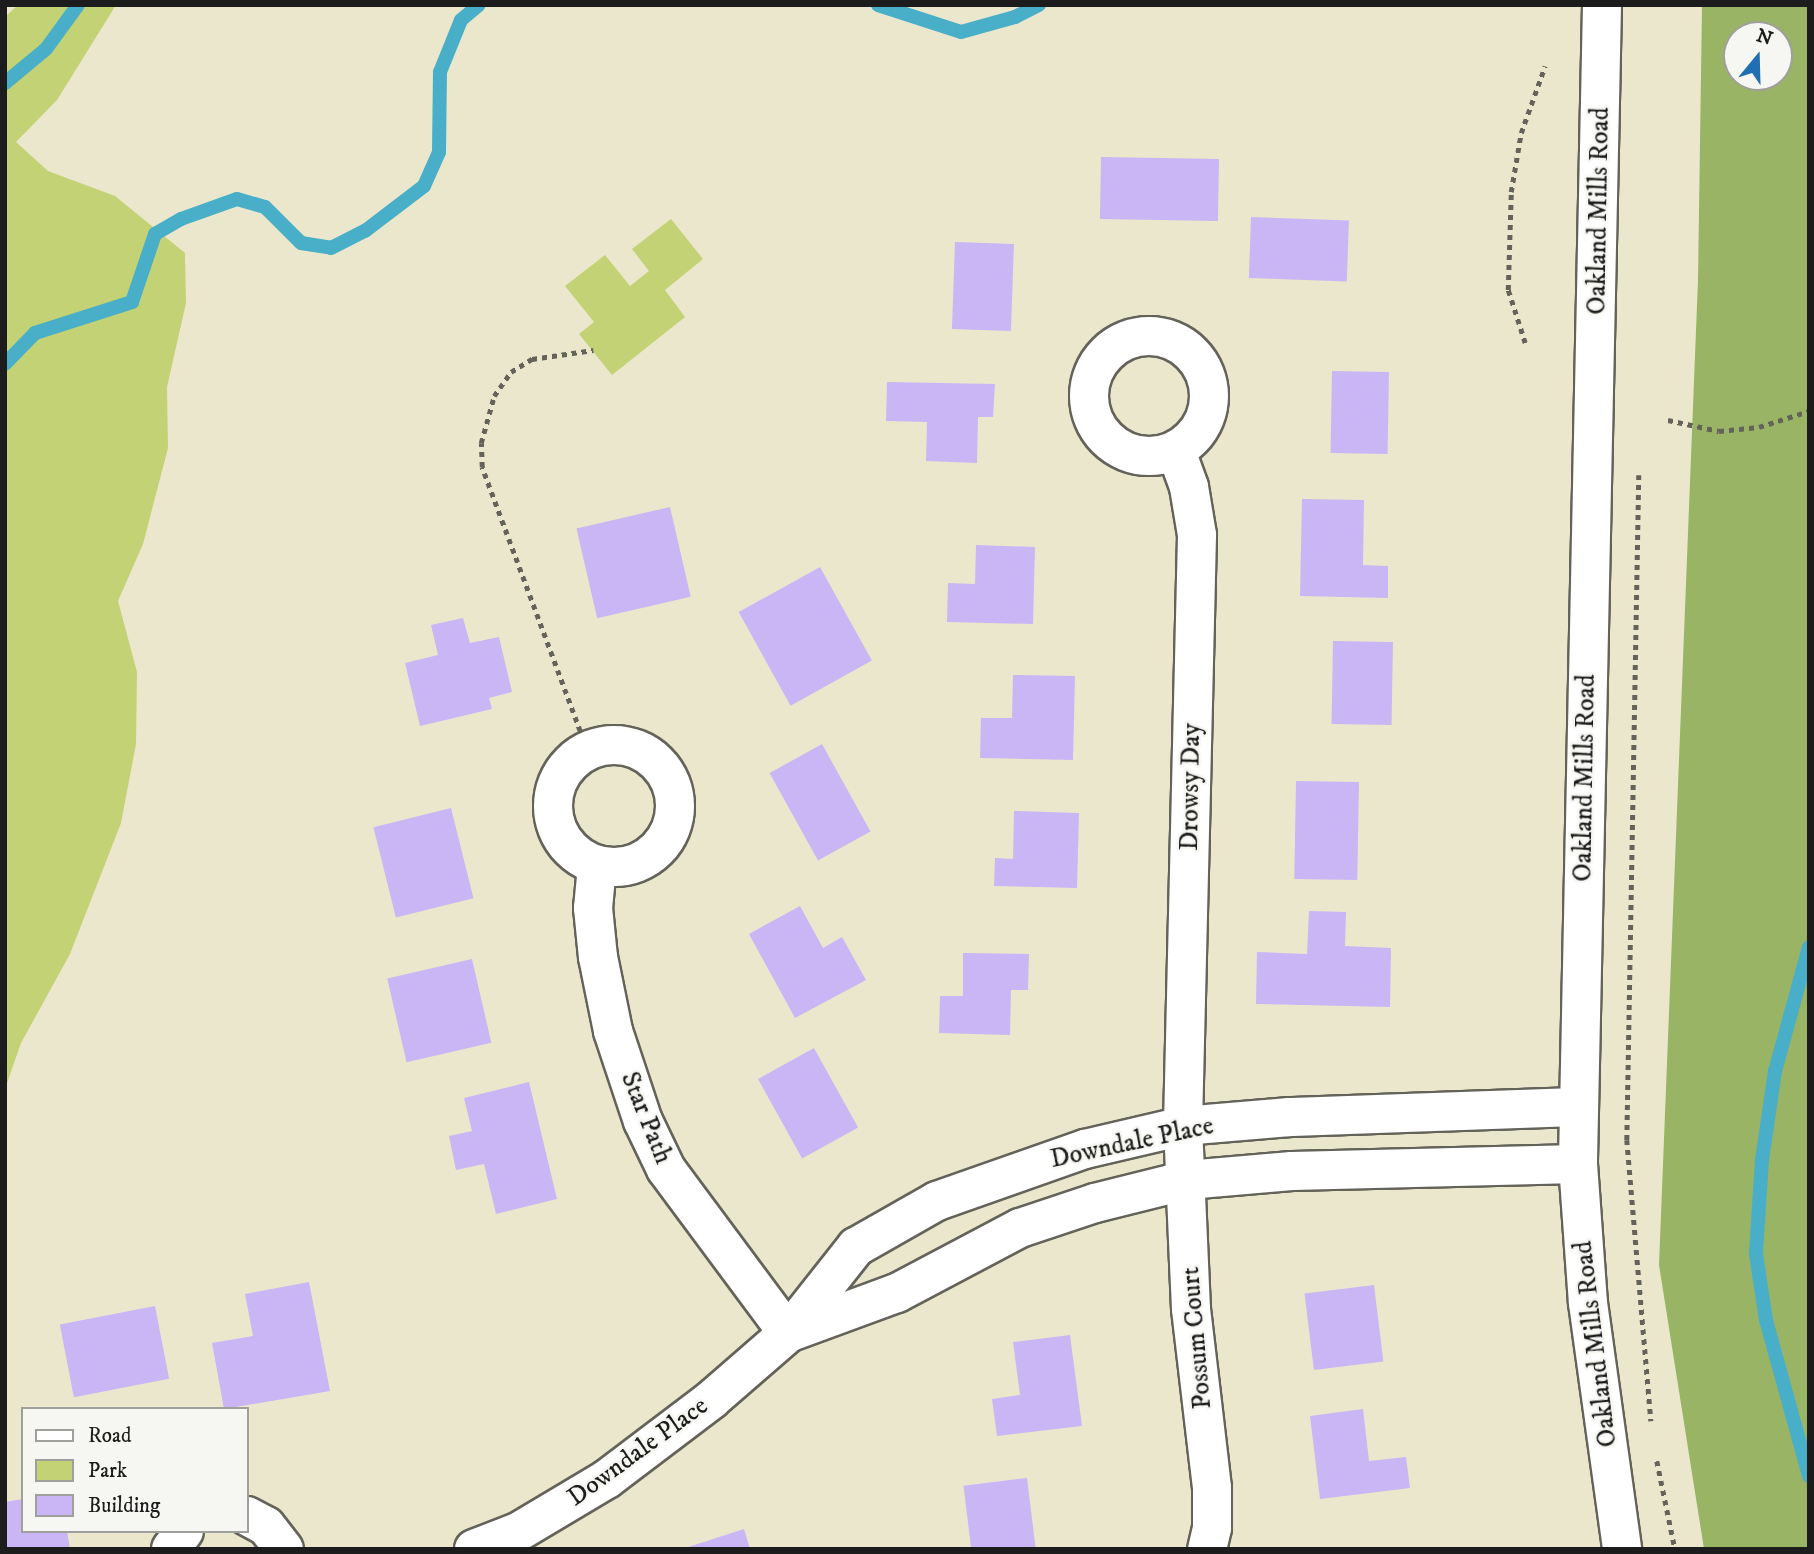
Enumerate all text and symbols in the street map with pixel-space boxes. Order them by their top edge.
north arrow [1723,21,1793,91]
text: N [1753,24,1775,51]
street label: Oakland Mills Road [1582,107,1616,315]
street label: Oakland Mills Road [1568,674,1602,882]
street label: Drowsy Day [1174,723,1208,851]
street label: Star Path [613,1067,679,1169]
street label: Downdale Place [1048,1110,1216,1176]
street label: Oakland Mills Road [1568,1239,1624,1449]
street label: Possum Court [1175,1266,1219,1410]
street label: Downdale Place [562,1391,714,1513]
legend [21,1407,248,1533]
text: Road [88,1423,132,1449]
text: Park [88,1458,127,1484]
text: Building [88,1493,160,1519]

